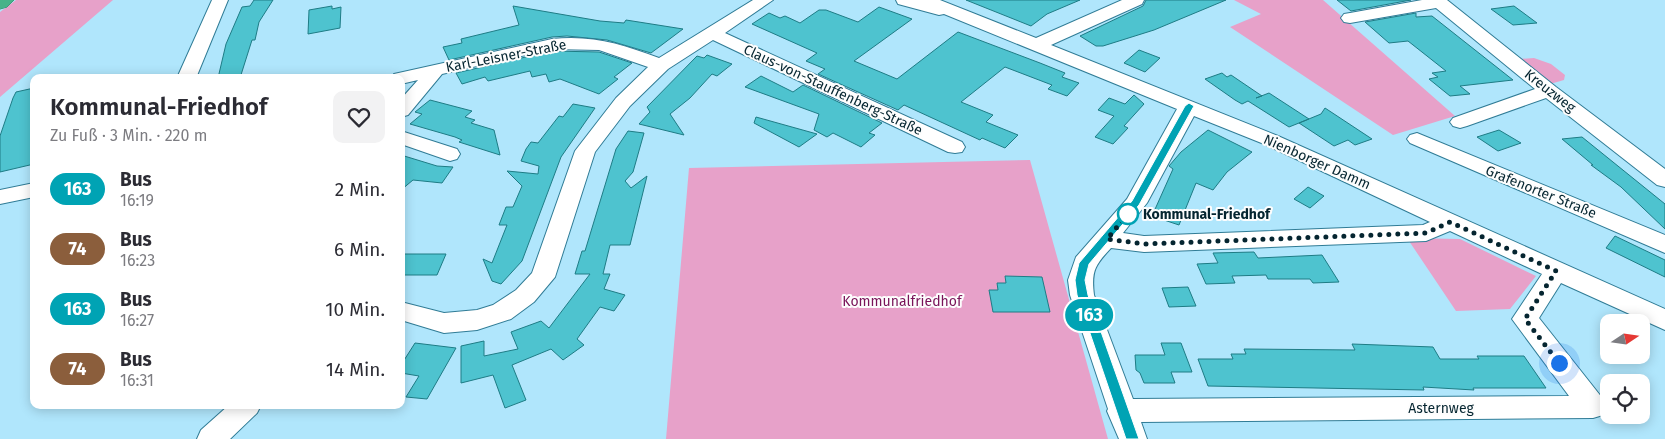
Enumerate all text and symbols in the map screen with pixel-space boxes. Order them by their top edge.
street label: Karl-Leisner-Straße [444,36,568,76]
street label: Claus-von-Stauffenberg-Straße [741,41,925,139]
street label: Kreuzweg [1521,66,1579,117]
button: heart [333,91,385,143]
text: Kommunal-Friedhof [50,93,268,121]
text: Zu Fuß · 3 Min. · 220 m [50,126,207,145]
street label: Nienborger Damm [1261,131,1373,193]
street label: Grafenorter Straße [1483,162,1599,222]
text: Bus [120,168,152,191]
text: 163 [64,178,91,200]
text: 2 Min. [335,178,385,201]
text: 16:19 [120,191,154,210]
marker: Kommunal-Friedhof [1117,203,1139,225]
place label: Kommunal-Friedhof [1143,206,1272,223]
text: Bus [120,228,152,251]
text: 74 [69,238,86,260]
text: 6 Min. [334,238,385,261]
text: 16:23 [120,251,155,270]
text: Bus [120,288,152,311]
park label: Kommunalfriedhof [842,293,963,310]
text: 163 [64,298,91,320]
text: 10 Min. [325,298,385,321]
line badge: 163 [1060,299,1118,331]
text: 163 [1075,304,1103,326]
text: 16:27 [120,311,154,330]
north arrow [1600,314,1650,364]
map controls [1600,314,1650,424]
text: Bus [120,348,152,371]
your location [1547,351,1572,376]
text: 74 [69,358,86,380]
text: 14 Min. [326,358,385,381]
text: 16:31 [120,371,154,390]
button: locate [1600,374,1650,424]
street label: Asternweg [1408,400,1475,417]

